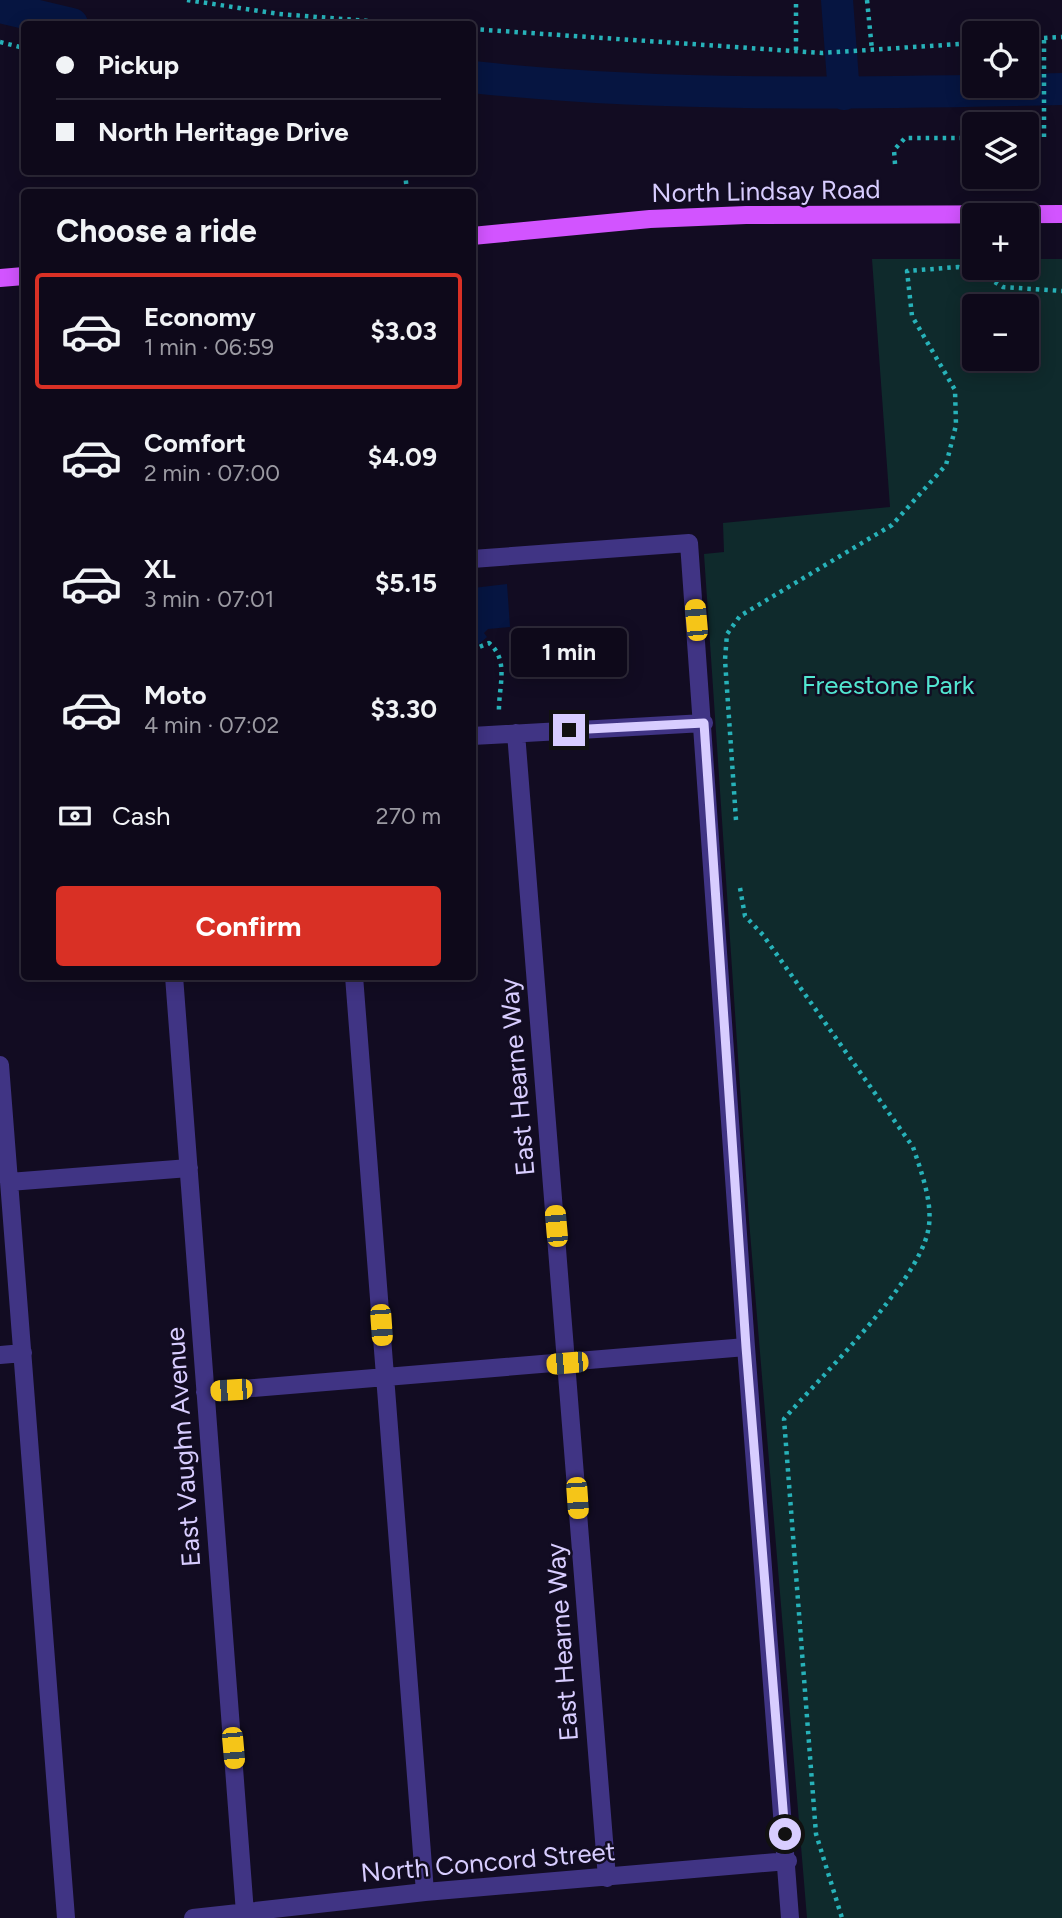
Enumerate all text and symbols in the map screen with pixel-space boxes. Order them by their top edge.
map controls [962,21,1039,371]
button: locate [962,21,1039,98]
text: Pickup [98,49,179,81]
button: layers [962,112,1039,189]
text: North Heritage Drive [98,116,349,148]
street label: North Lindsay Road [651,173,881,209]
button: + [962,203,1039,280]
text: Choose a ride [56,212,257,250]
button: − [962,294,1039,371]
icon: car [60,300,123,363]
text: Economy [144,301,256,333]
text: $3.03 [370,315,437,347]
text: 1 min · 06:59 [144,333,274,361]
icon: car [60,426,123,489]
text: Comfort [144,427,246,459]
text: $4.09 [368,441,437,473]
text: 2 min · 07:00 [144,459,280,487]
icon: car [60,552,123,615]
text: XL [144,553,176,585]
text: $5.15 [375,567,437,599]
text: 3 min · 07:01 [144,585,274,613]
car [684,598,709,642]
callout: 1 min [511,628,627,678]
text: 1 min [542,638,596,666]
park label: Freestone Park [802,669,975,701]
icon: car [60,678,123,741]
text: Moto [144,679,207,711]
text: $3.30 [370,693,437,725]
text: 4 min · 07:02 [144,711,279,739]
route end [553,714,585,746]
icon: cash [56,797,94,835]
text: Cash [112,800,171,832]
text: 270 m [376,802,441,830]
button: Confirm [56,886,441,966]
street label: East Hearne Way [492,976,542,1177]
car [544,1204,569,1248]
car [370,1303,393,1347]
street label: East Vaughn Avenue [159,1326,207,1568]
car [546,1351,589,1375]
car [210,1378,253,1402]
car [566,1476,589,1520]
street label: East Hearne Way [539,1542,585,1742]
car [221,1726,246,1770]
route start [769,1818,801,1850]
street label: North Concord Street [359,1835,617,1889]

